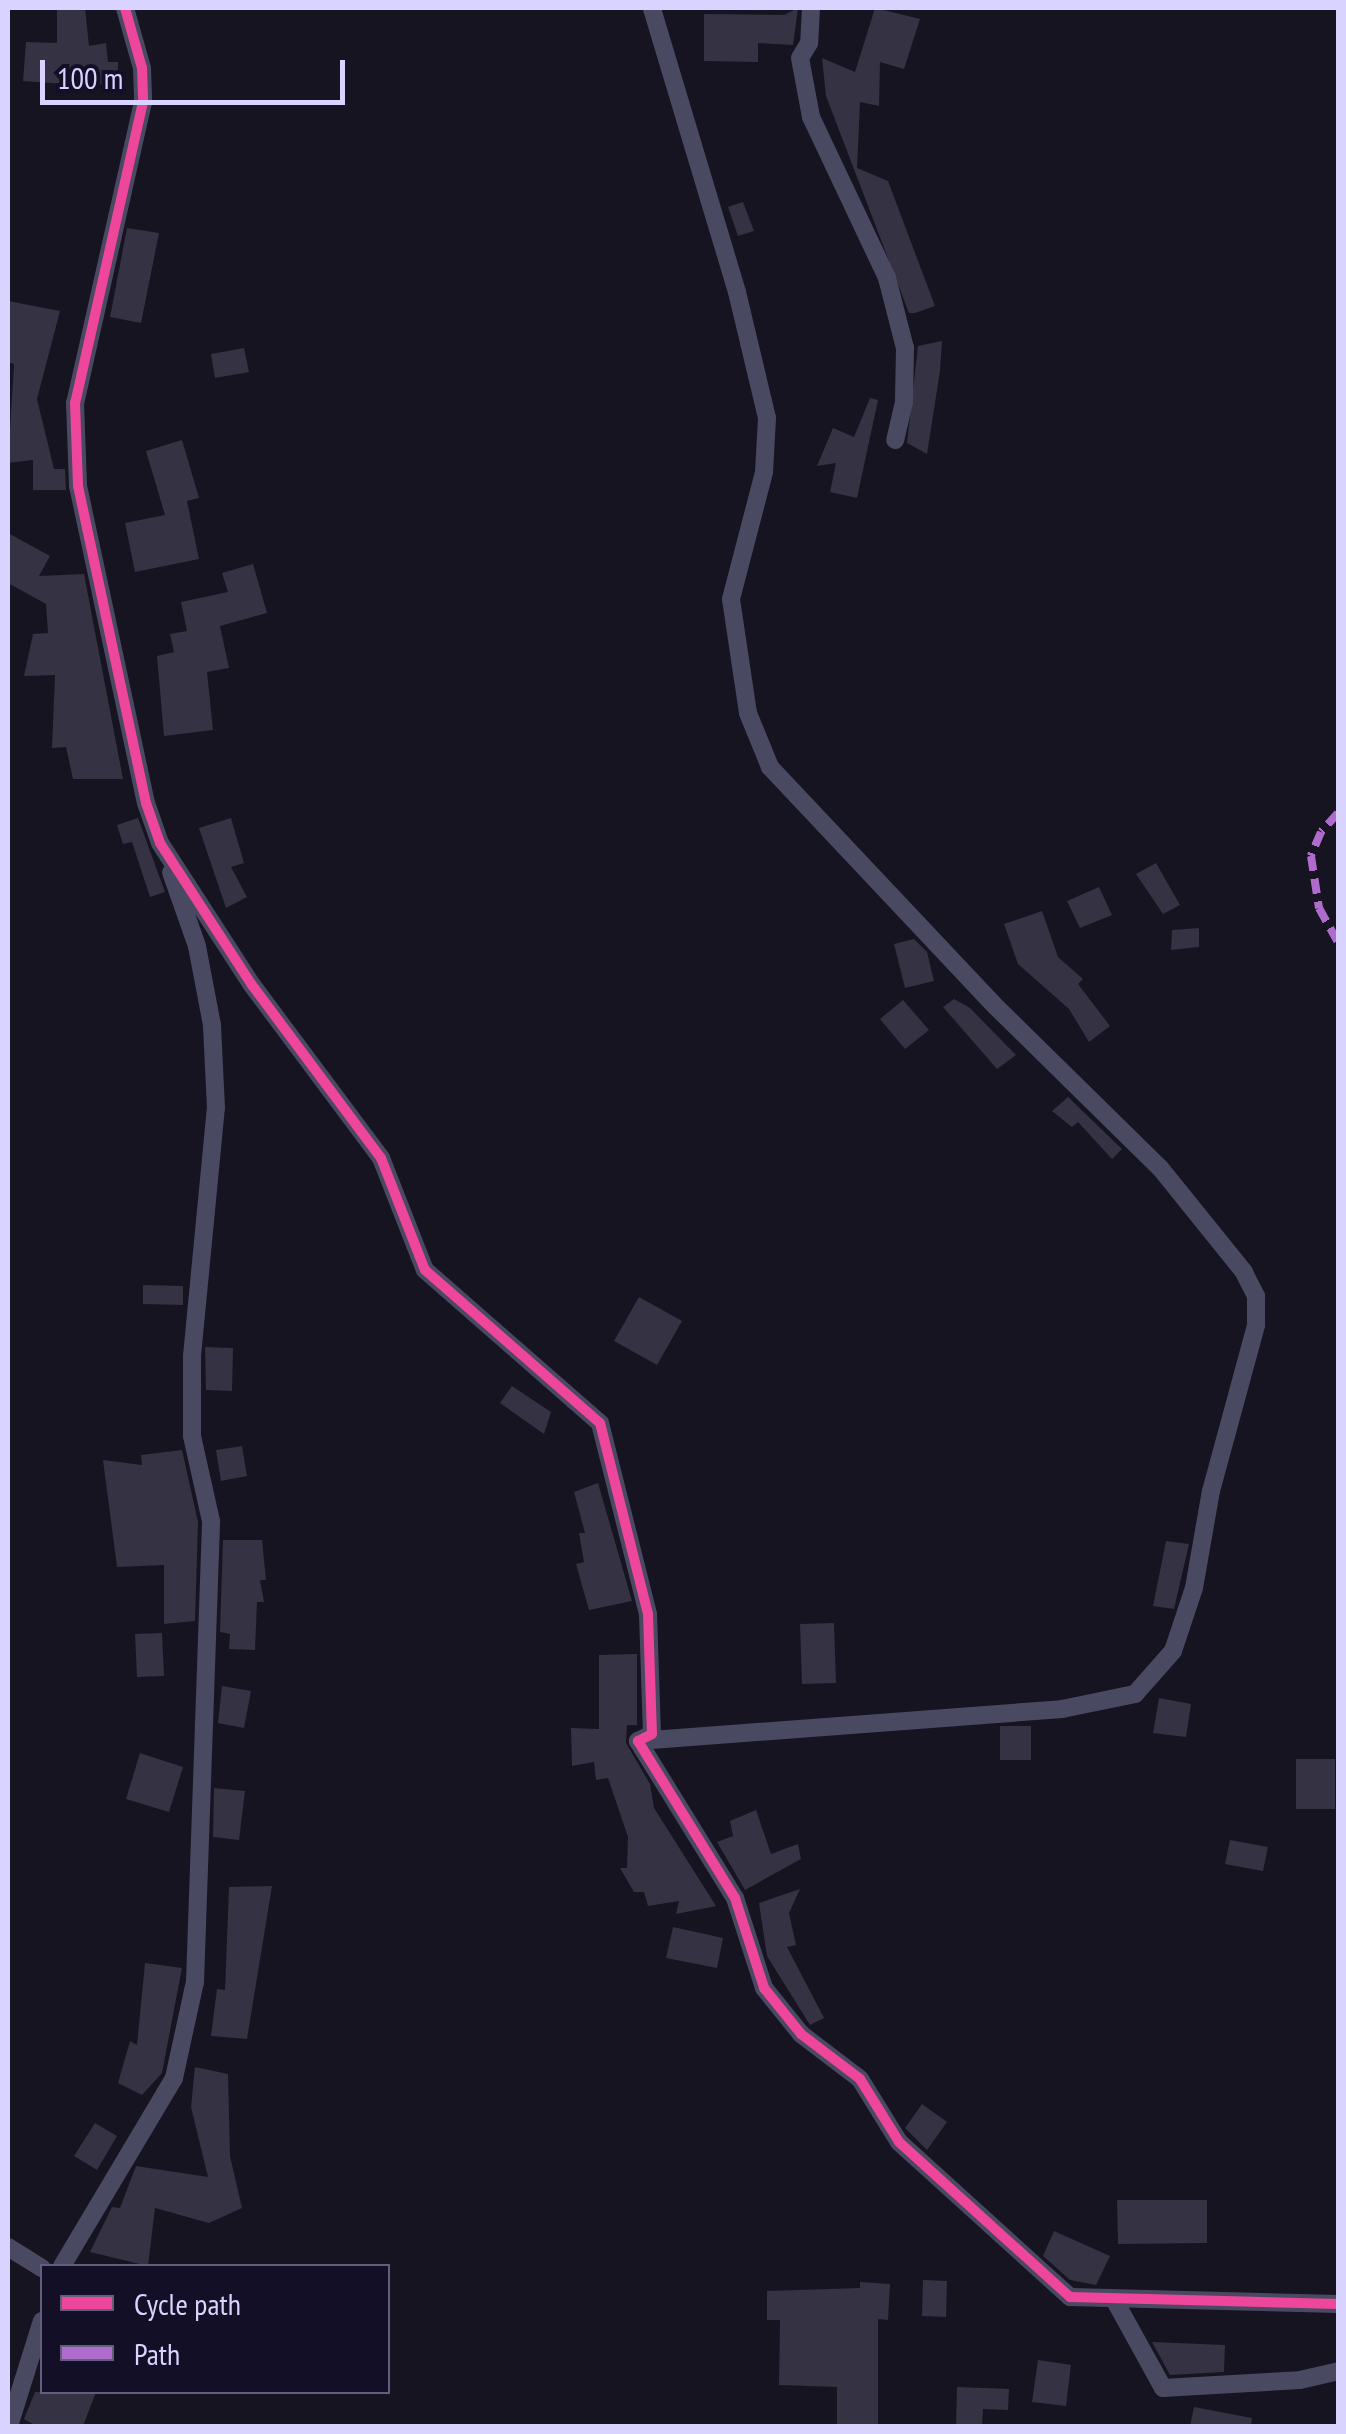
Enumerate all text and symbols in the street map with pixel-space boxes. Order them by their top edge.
scale bar [45,40,350,102]
text: 100 m [57,58,123,97]
legend [40,2264,390,2394]
text: Cycle path [134,2284,241,2323]
text: Path [134,2334,180,2373]

